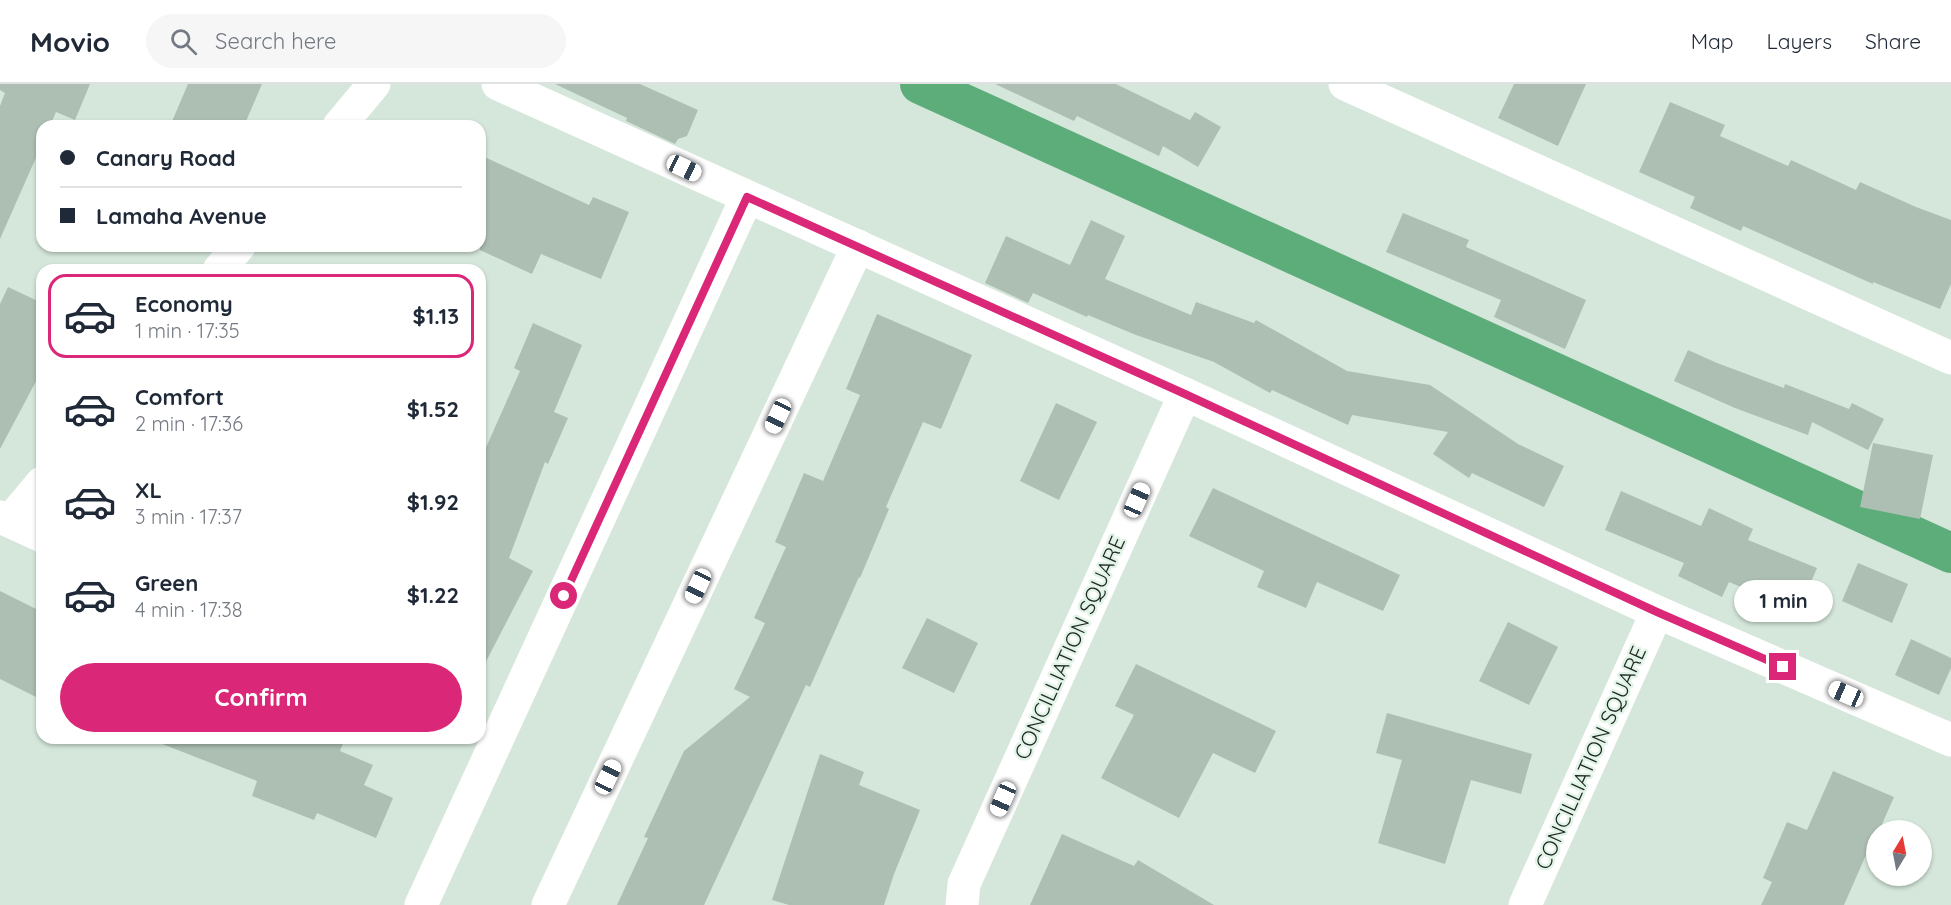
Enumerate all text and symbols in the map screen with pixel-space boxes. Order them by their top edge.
search box [146,14,566,68]
text: Movio [30,24,110,59]
icon: search [167,25,200,58]
text: Search here [215,27,337,55]
text: Map [1691,28,1734,54]
text: Layers [1767,28,1832,54]
text: Share [1865,28,1921,54]
text: Canary Road [96,144,236,172]
car [664,152,704,184]
text: Lamaha Avenue [96,202,267,230]
icon: car [63,289,117,343]
text: Economy [135,290,233,318]
text: $1.13 [413,302,459,330]
text: 1 min · 17:35 [135,318,240,343]
icon: car [63,382,117,436]
text: Comfort [135,383,224,411]
text: $1.52 [407,395,459,423]
car [762,396,794,436]
text: 2 min · 17:36 [135,411,243,436]
icon: car [63,475,117,529]
text: XL [135,476,162,504]
car [1121,480,1153,520]
text: $1.92 [407,488,459,516]
text: 3 min · 17:37 [135,504,242,529]
street label: CONCILLIATION SQUARE [1008,532,1130,763]
car [682,566,714,606]
icon: car [63,568,117,622]
text: Green [135,569,198,597]
callout: 1 min [1734,580,1832,622]
text: $1.22 [407,581,459,609]
route start [550,582,577,609]
text: 1 min [1759,588,1808,613]
text: 4 min · 17:38 [135,597,243,622]
street label: CONCILLIATION SQUARE [1529,642,1651,873]
route end [1769,653,1796,680]
button: Confirm [60,663,462,732]
car [1826,678,1866,710]
car [592,757,624,797]
car [987,779,1019,819]
north arrow [1866,820,1932,886]
map controls [1866,820,1932,886]

